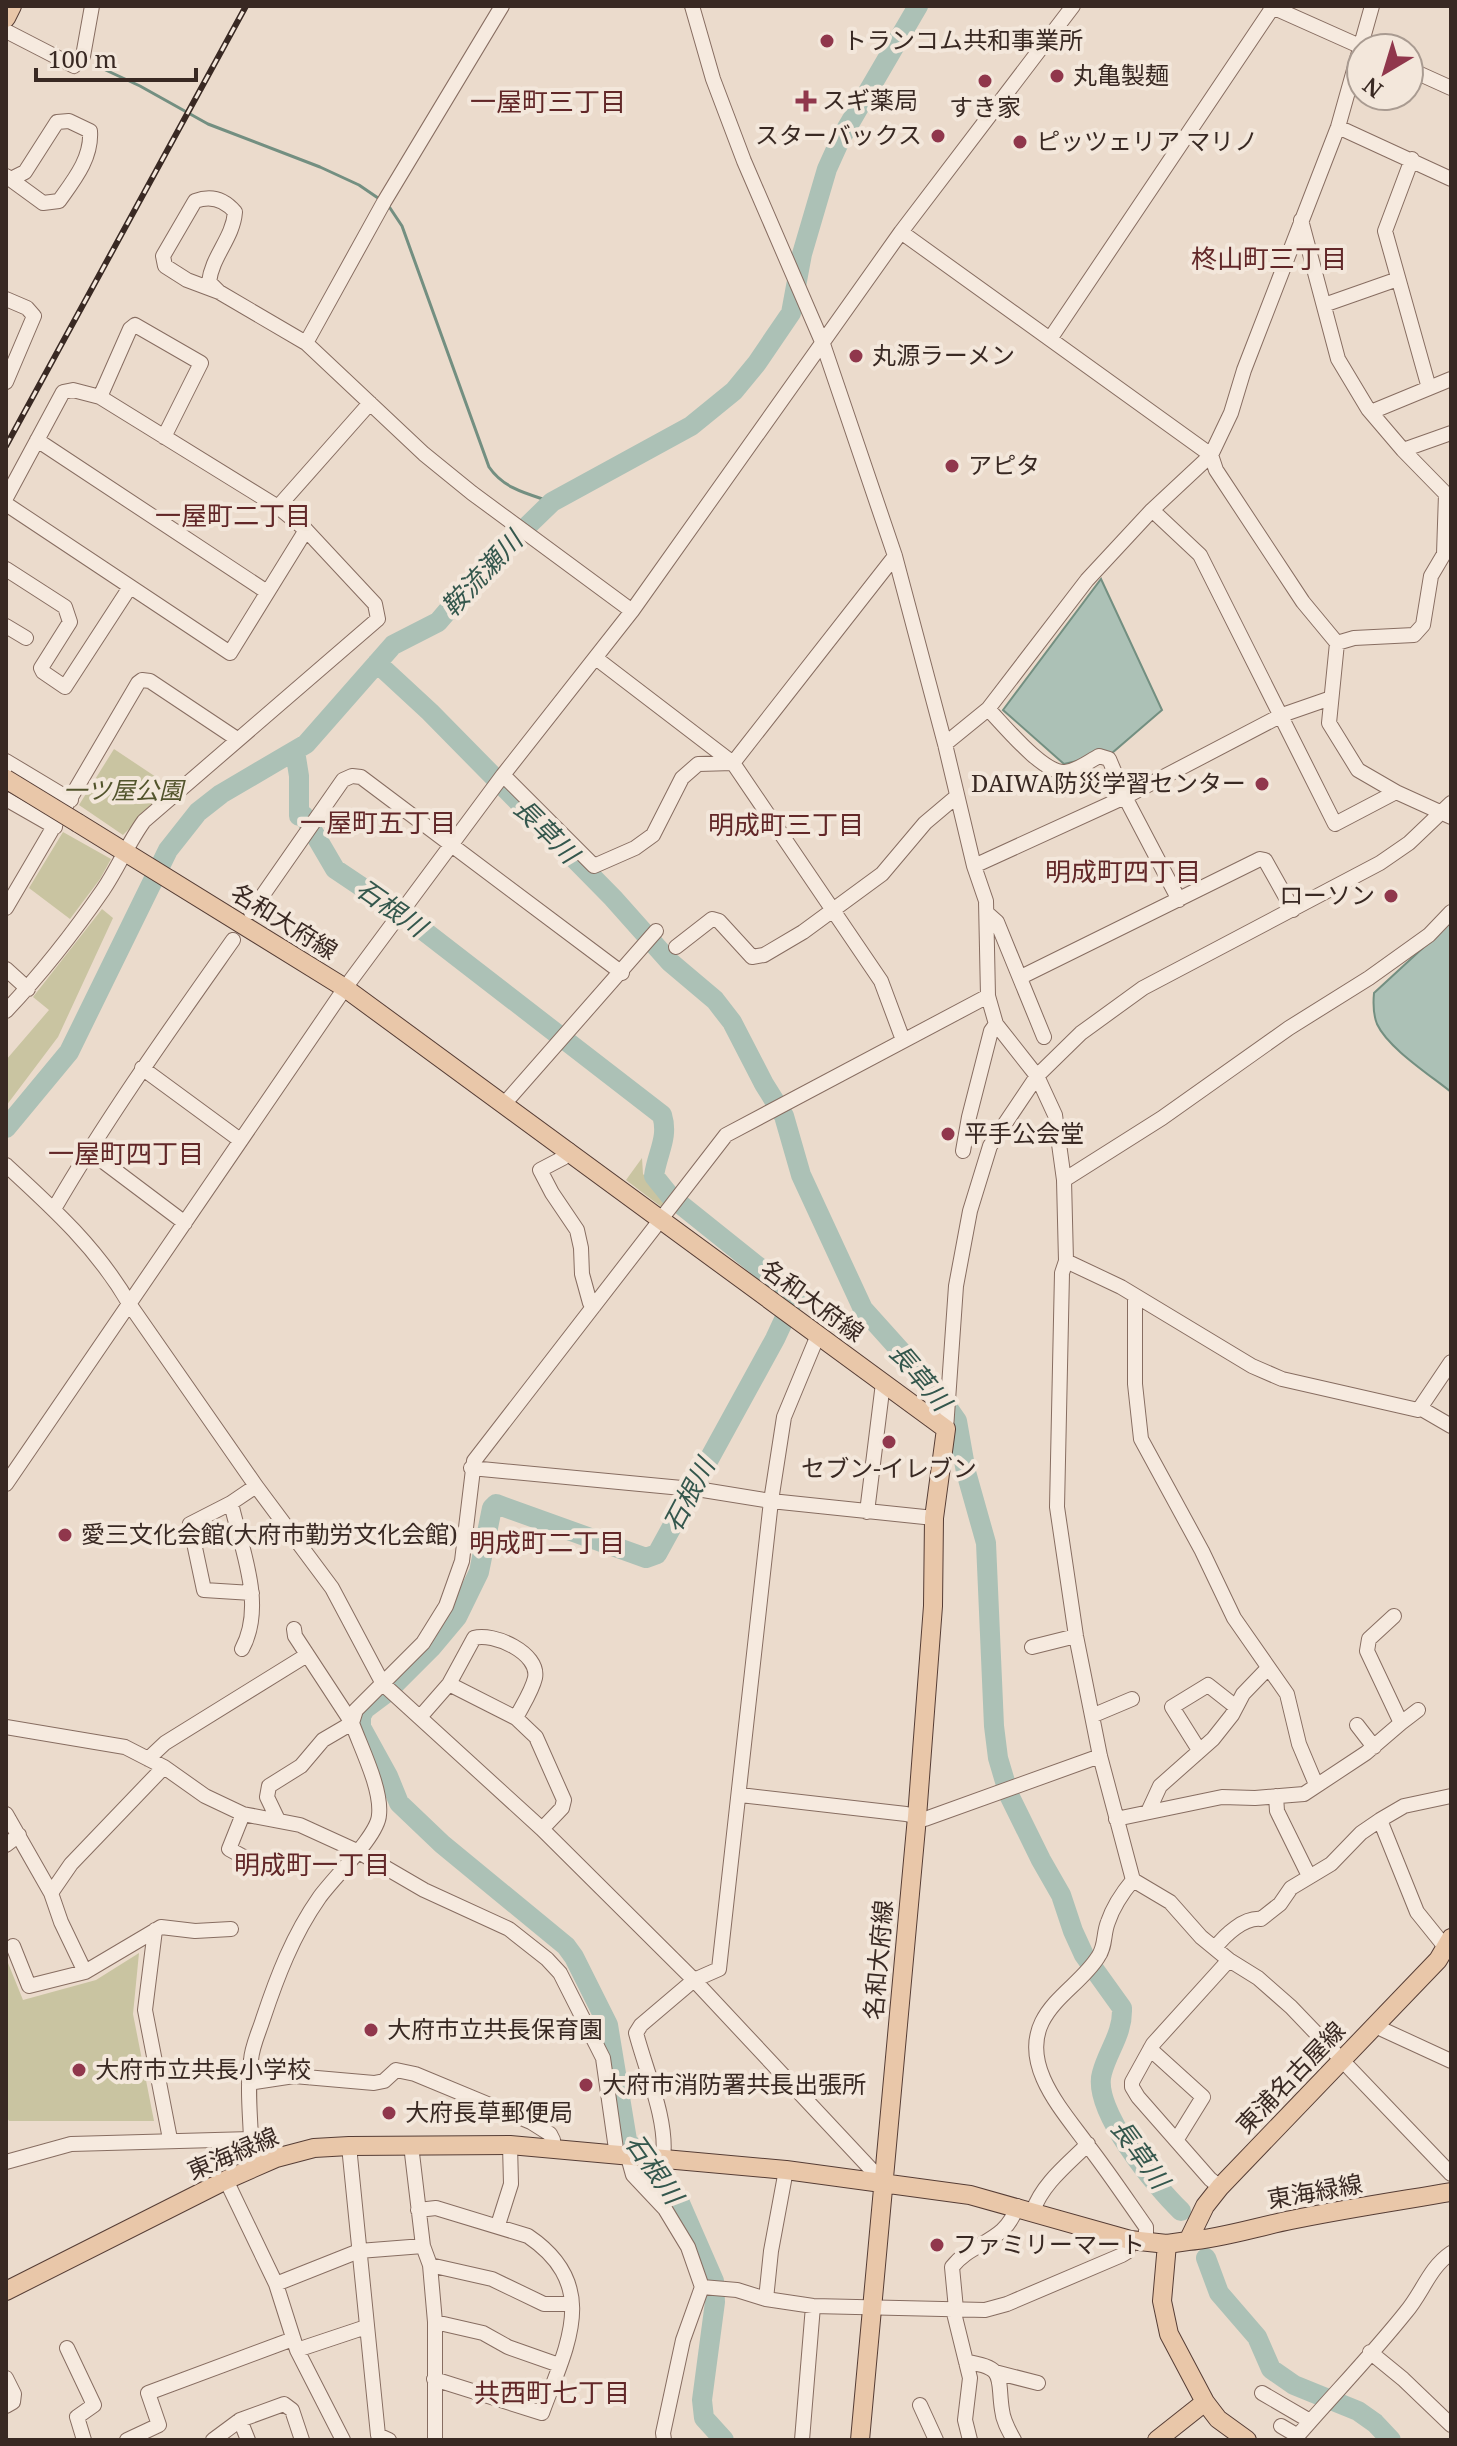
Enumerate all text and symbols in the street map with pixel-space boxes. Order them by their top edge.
place label: トランコム共和事業所 [843,23,1083,56]
scale bar [36,32,196,82]
marker: トランコム共和事業所 [818,32,836,50]
north arrow [1345,32,1425,112]
text: 100 m [48,42,117,75]
place label: 丸亀製麺 [1073,58,1169,91]
marker: 丸亀製麺 [1048,67,1066,85]
text: N [1356,71,1388,106]
marker: すき家 [976,72,994,90]
district label: 一屋町三丁目 [470,83,626,119]
place label: スギ薬局 [822,83,918,116]
place label: すき家 [949,90,1021,123]
marker: スギ薬局 [797,92,815,110]
place label: スターバックス [755,118,922,151]
place label: ピッツェリア マリノ [1036,124,1258,157]
marker: スターバックス [929,127,947,145]
marker: ピッツェリア マリノ [1011,133,1029,151]
district label: 柊山町三丁目 [1191,240,1347,276]
place label: 丸源ラーメン [872,338,1015,371]
marker: 丸源ラーメン [847,347,865,365]
place label: アピタ [968,448,1040,481]
marker: アピタ [943,457,961,475]
district label: 一屋町二丁目 [155,497,311,533]
water label: 鞍流瀬川 [433,521,532,624]
place label: DAIWA防災学習センター [971,766,1246,799]
park label: 一ツ屋公園 [63,773,186,806]
marker: DAIWA防災学習センター [1253,775,1271,793]
water label: 長草川 [506,790,589,873]
district label: 一屋町五丁目 [300,804,456,840]
district label: 明成町三丁目 [708,806,864,842]
district label: 明成町四丁目 [1045,853,1201,889]
water label: 石根川 [349,870,436,946]
street label: 名和大府線 [225,875,344,967]
place label: ローソン [1279,878,1375,911]
marker: ローソン [1382,887,1400,905]
place label: 平手公会堂 [964,1116,1084,1149]
marker: 平手公会堂 [939,1125,957,1143]
district label: 一屋町四丁目 [48,1135,204,1171]
street label: 名和大府線 [755,1251,871,1348]
water label: 長草川 [882,1335,962,1420]
marker: セブン-イレブン [880,1433,898,1451]
water label: 石根川 [654,1449,724,1537]
place label: セブン-イレブン [801,1451,977,1484]
place label: 愛三文化会館(大府市勤労文化会館) [81,1517,458,1550]
district label: 明成町二丁目 [469,1524,625,1560]
marker: 愛三文化会館(大府市勤労文化会館) [56,1526,74,1544]
district label: 明成町一丁目 [234,1846,390,1882]
street label: 名和大府線 [856,1899,899,2021]
place label: 大府市立共長保育園 [387,2012,603,2045]
street label: 東浦名古屋線 [1228,2014,1352,2140]
marker: 大府市立共長保育園 [362,2021,380,2039]
place label: 大府市立共長小学校 [95,2052,311,2085]
marker: 大府市立共長小学校 [70,2061,88,2079]
place label: 大府市消防署共長出張所 [602,2067,866,2100]
marker: 大府市消防署共長出張所 [577,2076,595,2094]
place label: 大府長草郵便局 [405,2095,573,2128]
marker: 大府長草郵便局 [380,2104,398,2122]
water label: 長草川 [1103,2111,1180,2198]
street label: 東海緑線 [182,2119,283,2187]
water label: 石根川 [618,2126,694,2213]
street label: 東海緑線 [1265,2166,1365,2215]
place label: ファミリーマート [953,2227,1145,2260]
marker: ファミリーマート [928,2236,946,2254]
district label: 共西町七丁目 [474,2374,630,2410]

